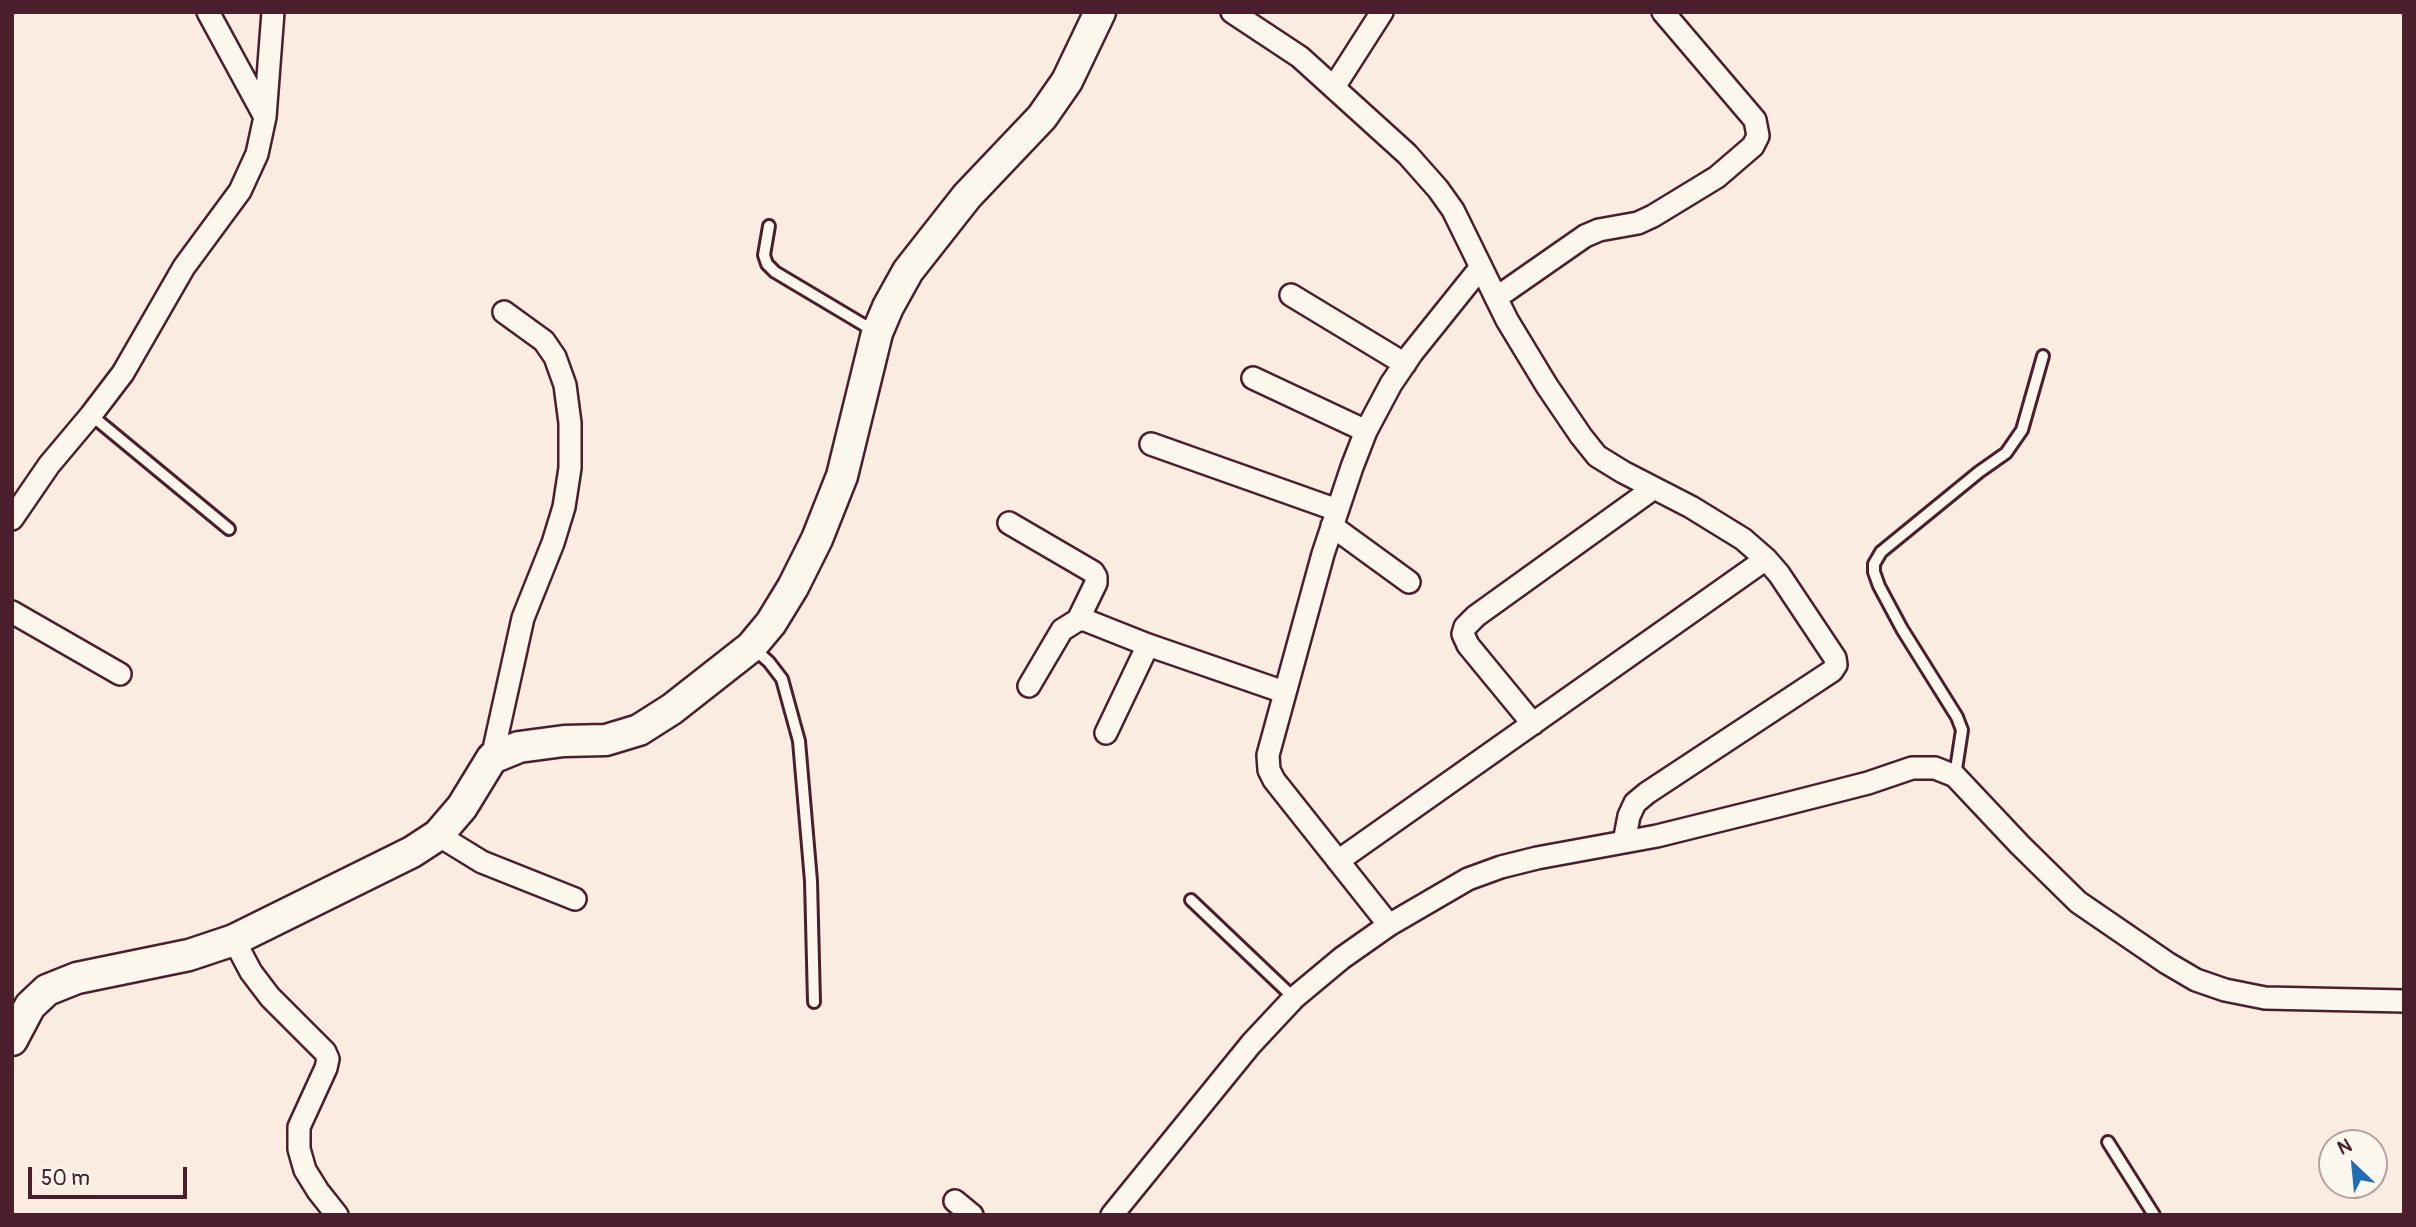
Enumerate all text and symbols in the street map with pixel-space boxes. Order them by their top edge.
north arrow [2318,1129,2388,1199]
text: N [2334,1133,2356,1161]
scale bar [32,1154,191,1198]
text: 50 m [41,1165,90,1192]

